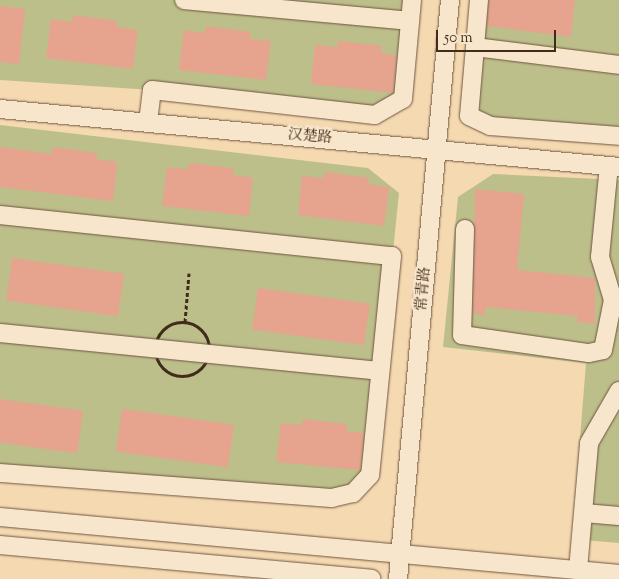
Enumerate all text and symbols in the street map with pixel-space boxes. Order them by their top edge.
scale bar [439,20,559,52]
text: 50 m [444,28,473,49]
street label: 汉楚路 [287,126,333,148]
street label: 常青路 [413,266,435,312]

